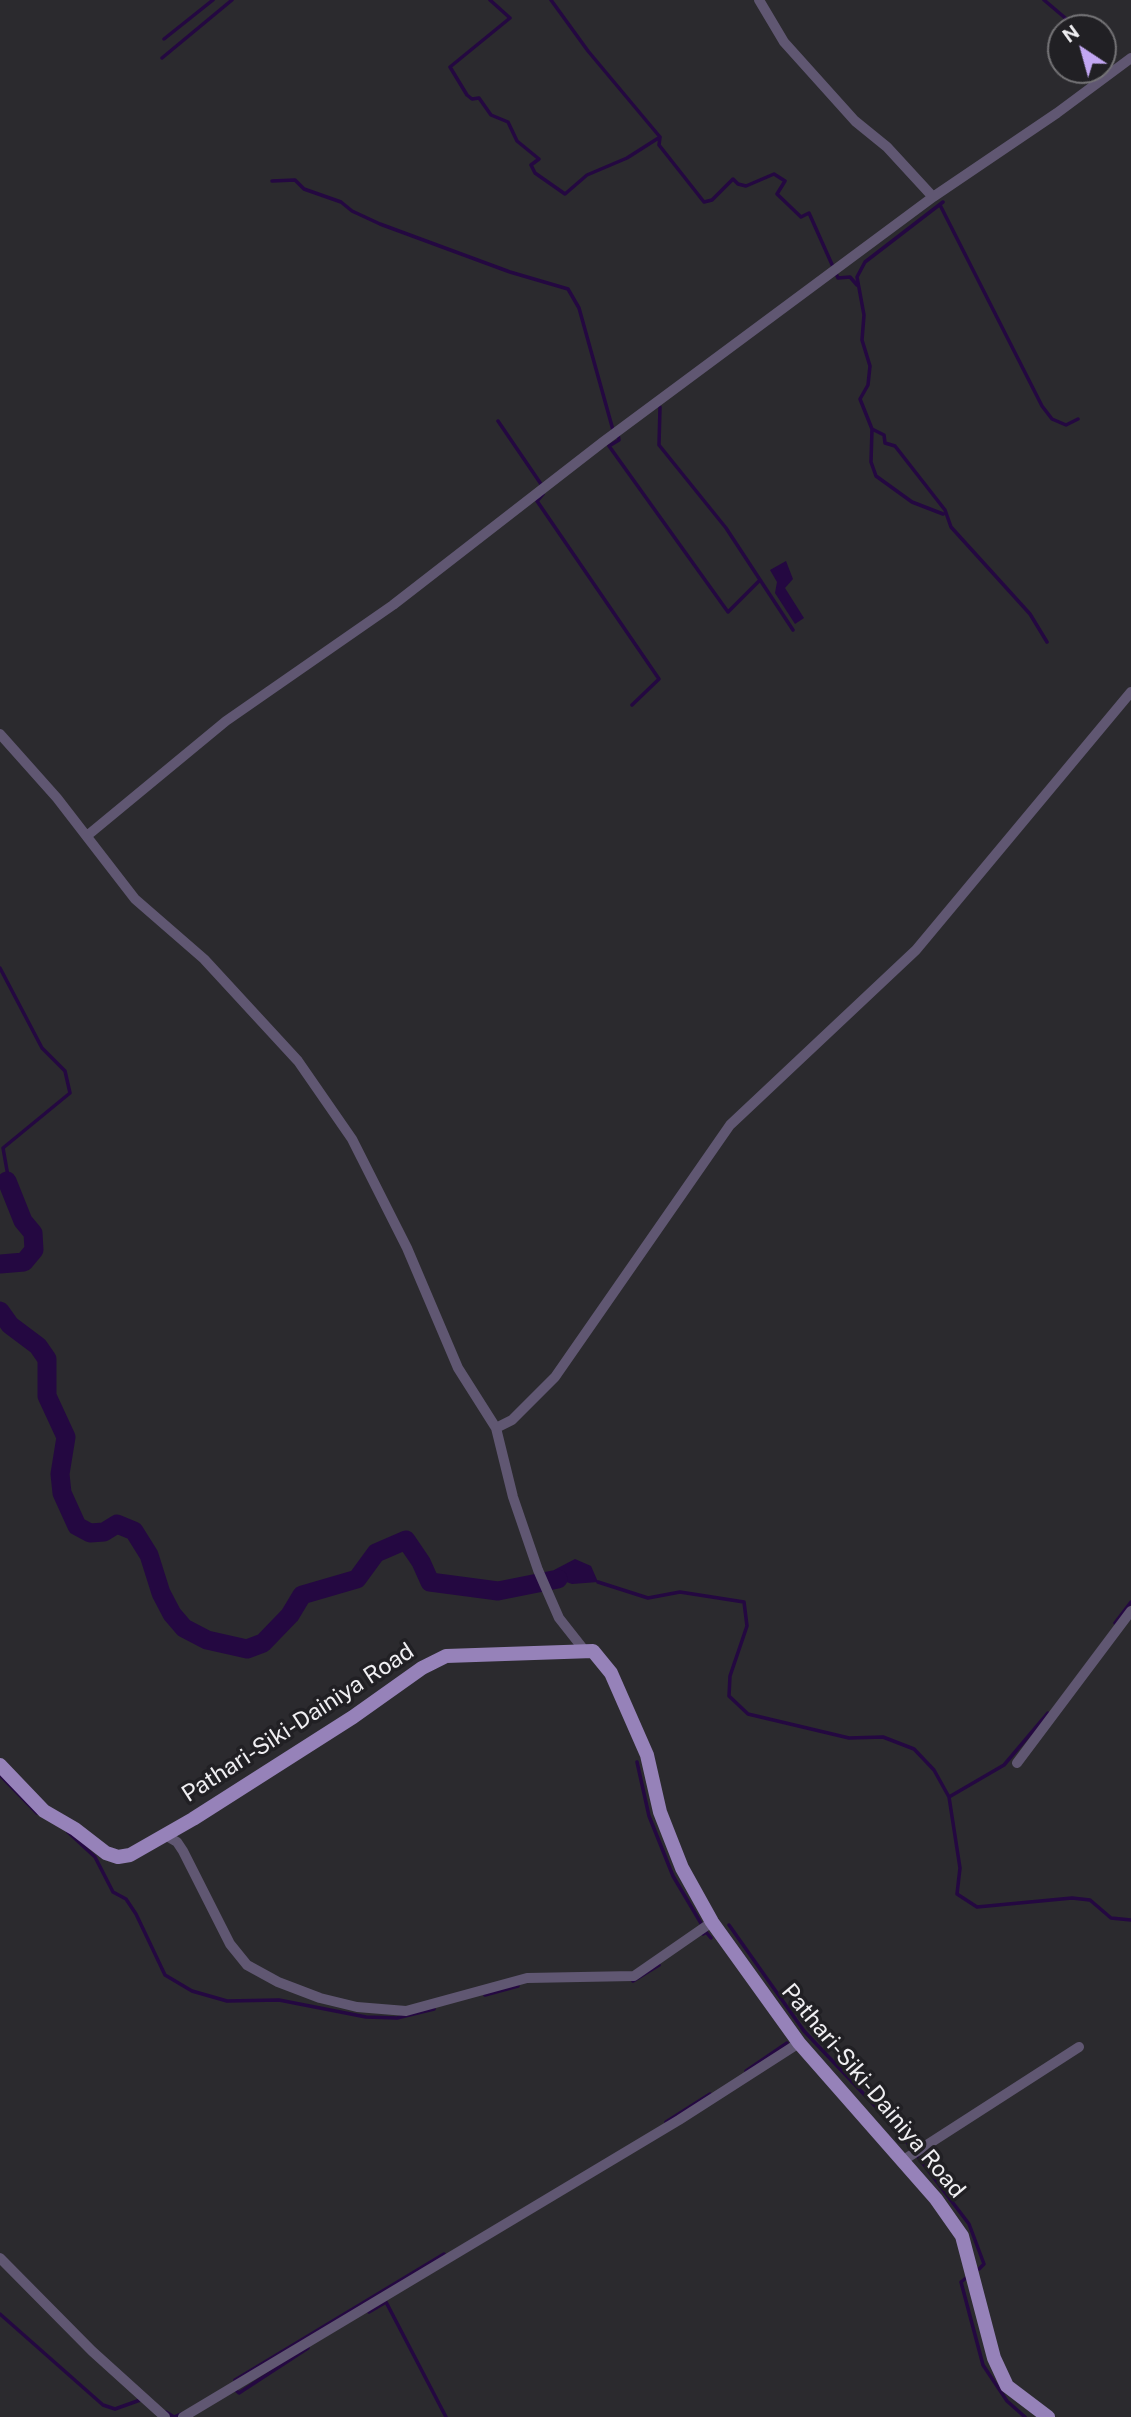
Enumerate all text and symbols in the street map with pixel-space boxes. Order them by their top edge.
north arrow [1047,14,1117,84]
text: N [1058,20,1083,47]
street label: Pathari-Siki-Dainiya Road [177,1638,419,1808]
street label: Pathari-Siki-Dainiya Road [775,1978,971,2204]

